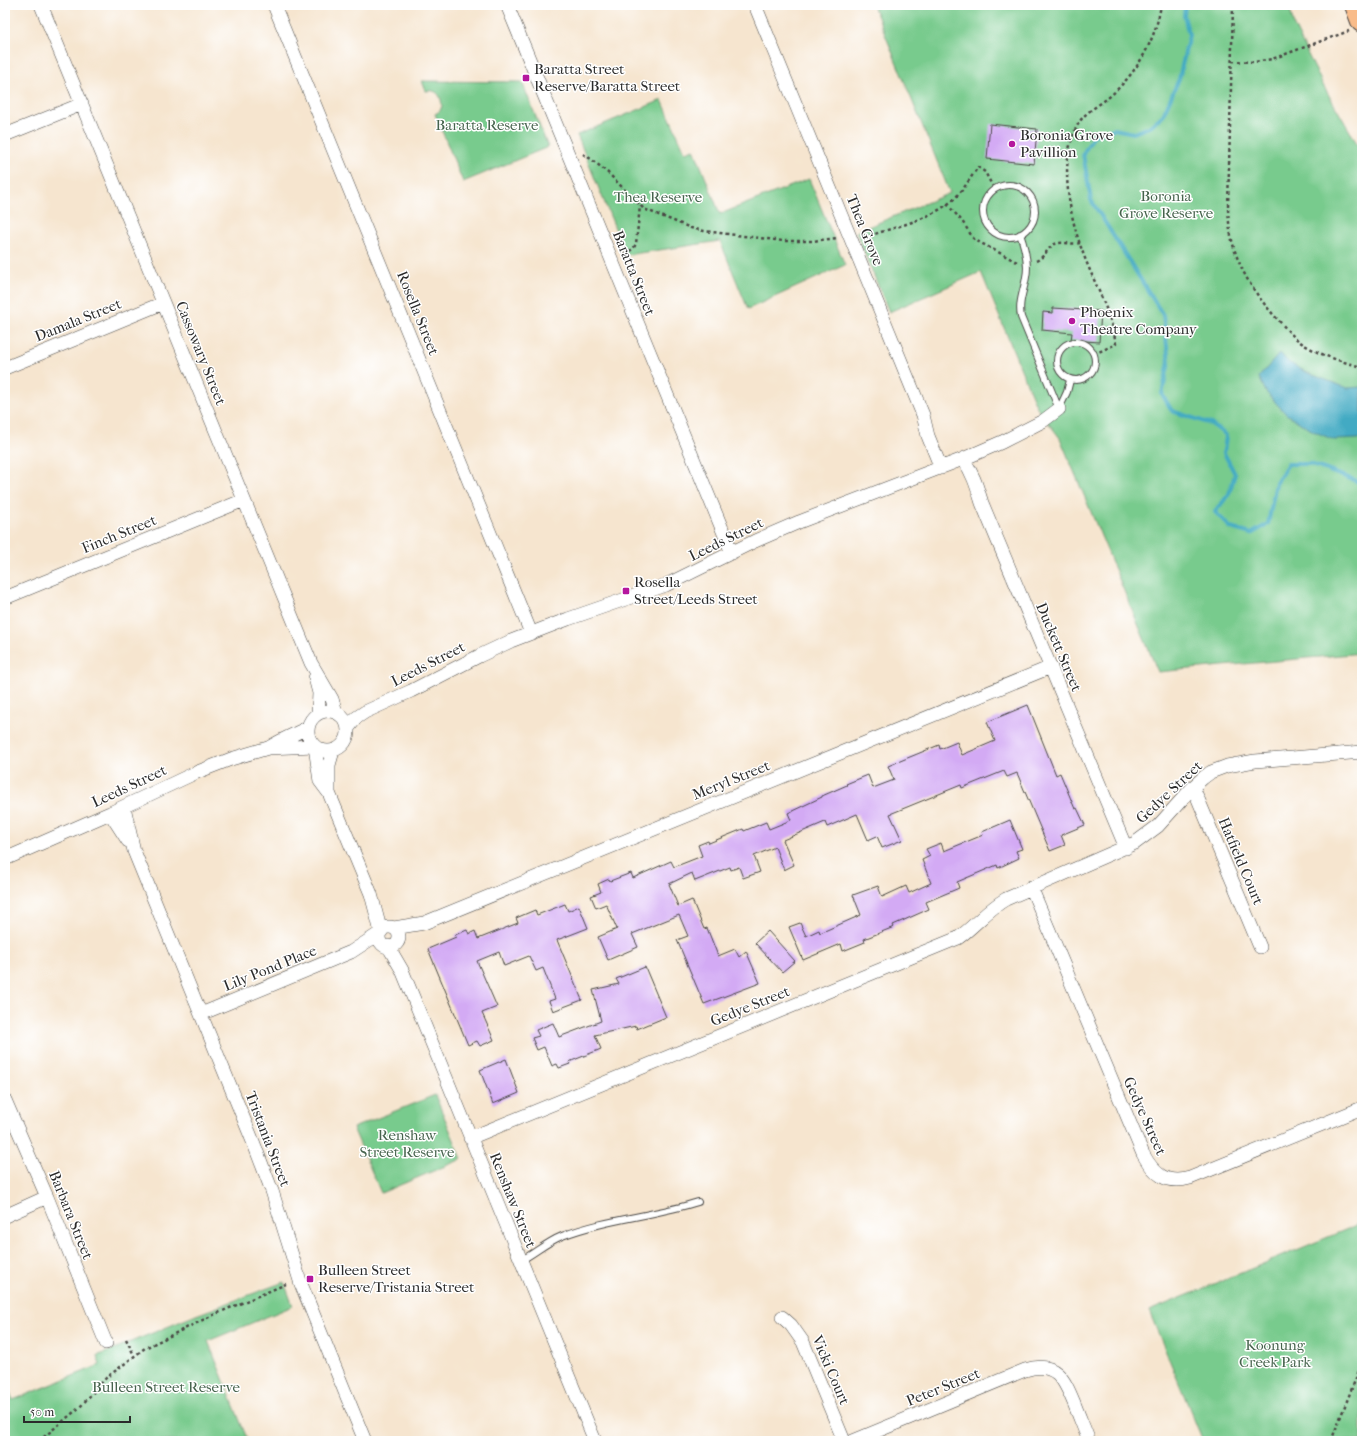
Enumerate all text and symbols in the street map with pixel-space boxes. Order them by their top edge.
place label: Baratta Street Reserve/Baratta Street [534,60,681,95]
marker: Baratta Street Reserve/Baratta Street [521,73,531,83]
park label: Baratta Reserve [436,116,539,134]
place label: Boronia Grove Pavillion [1020,126,1114,161]
marker: Boronia Grove Pavillion [1007,139,1017,149]
park label: Boronia Grove Reserve [1119,187,1214,222]
park label: Thea Reserve [614,188,703,206]
street label: Thea Grove [843,192,888,269]
street label: Baratta Street [609,228,660,319]
street label: Rosella Street [393,268,443,358]
street label: Damala Street [32,294,124,346]
street label: Cassowary Street [172,298,230,408]
place label: Phoenix Theatre Company [1080,303,1198,338]
marker: Phoenix Theatre Company [1067,316,1077,326]
street label: Finch Street [79,511,160,557]
street label: Leeds Street [686,513,767,565]
place label: Rosella Street/Leeds Street [634,573,758,608]
marker: Rosella Street/Leeds Street [621,586,631,596]
street label: Duckett Street [1032,600,1086,695]
street label: Leeds Street [388,637,469,690]
street label: Meryl Street [690,756,773,804]
street label: Gedye Street [1132,756,1206,827]
street label: Leeds Street [89,761,170,811]
street label: Hatfield Court [1215,815,1268,908]
street label: Lily Pond Place [221,941,320,995]
street label: Gedye Street [708,982,793,1030]
street label: Gedye Street [1120,1074,1171,1159]
street label: Tristania Street [242,1089,295,1190]
park label: Renshaw Street Reserve [360,1126,455,1161]
street label: Renshaw Street [486,1150,541,1251]
street label: Barbara Street [45,1168,97,1263]
place label: Bulleen Street Reserve/Tristania Street [318,1261,475,1296]
marker: Bulleen Street Reserve/Tristania Street [305,1274,315,1284]
street label: Vicki Court [808,1332,854,1408]
park label: Koonung Creek Park [1239,1336,1311,1371]
street label: Peter Street [903,1364,983,1410]
park label: Bulleen Street Reserve [92,1378,241,1396]
scale bar [24,1398,130,1424]
text: 50 m [30,1405,54,1419]

